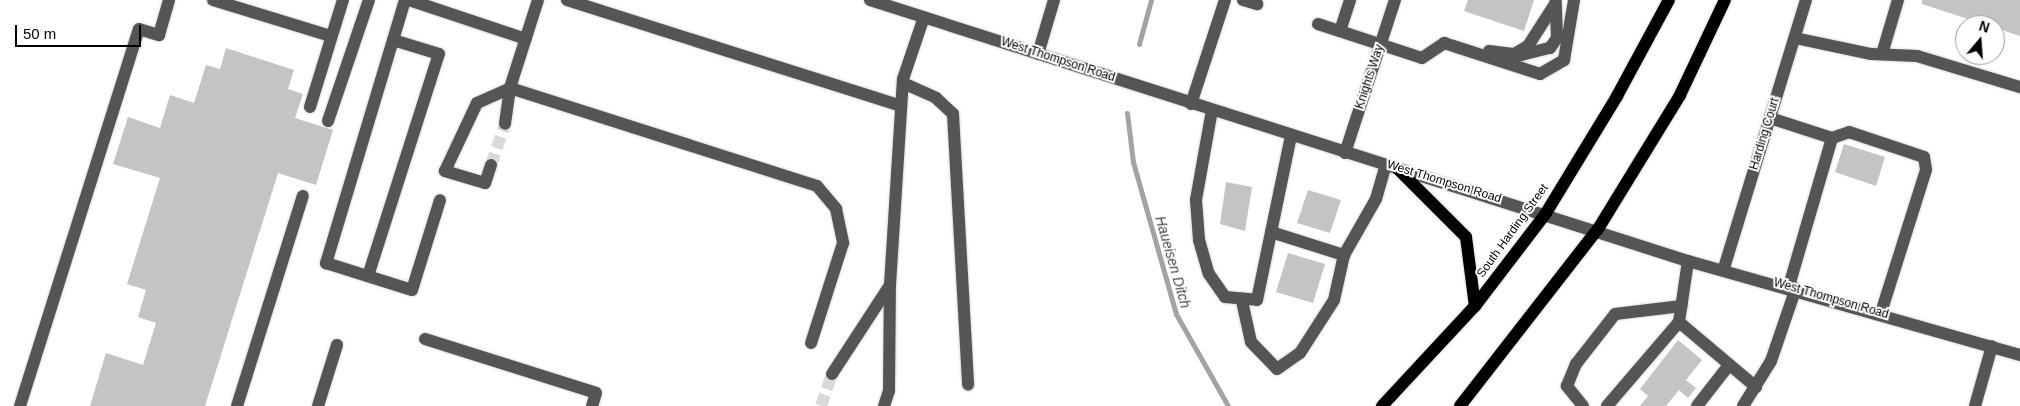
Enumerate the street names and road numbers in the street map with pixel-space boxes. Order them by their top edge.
street label: West Thompson Road [999,35,1117,85]
street label: Knights Way [1353,43,1387,111]
street label: Harding Court [1747,96,1783,172]
street label: West Thompson Road [1385,158,1503,206]
street label: South Harding Street [1474,181,1552,281]
street label: West Thompson Road [1772,276,1890,322]

